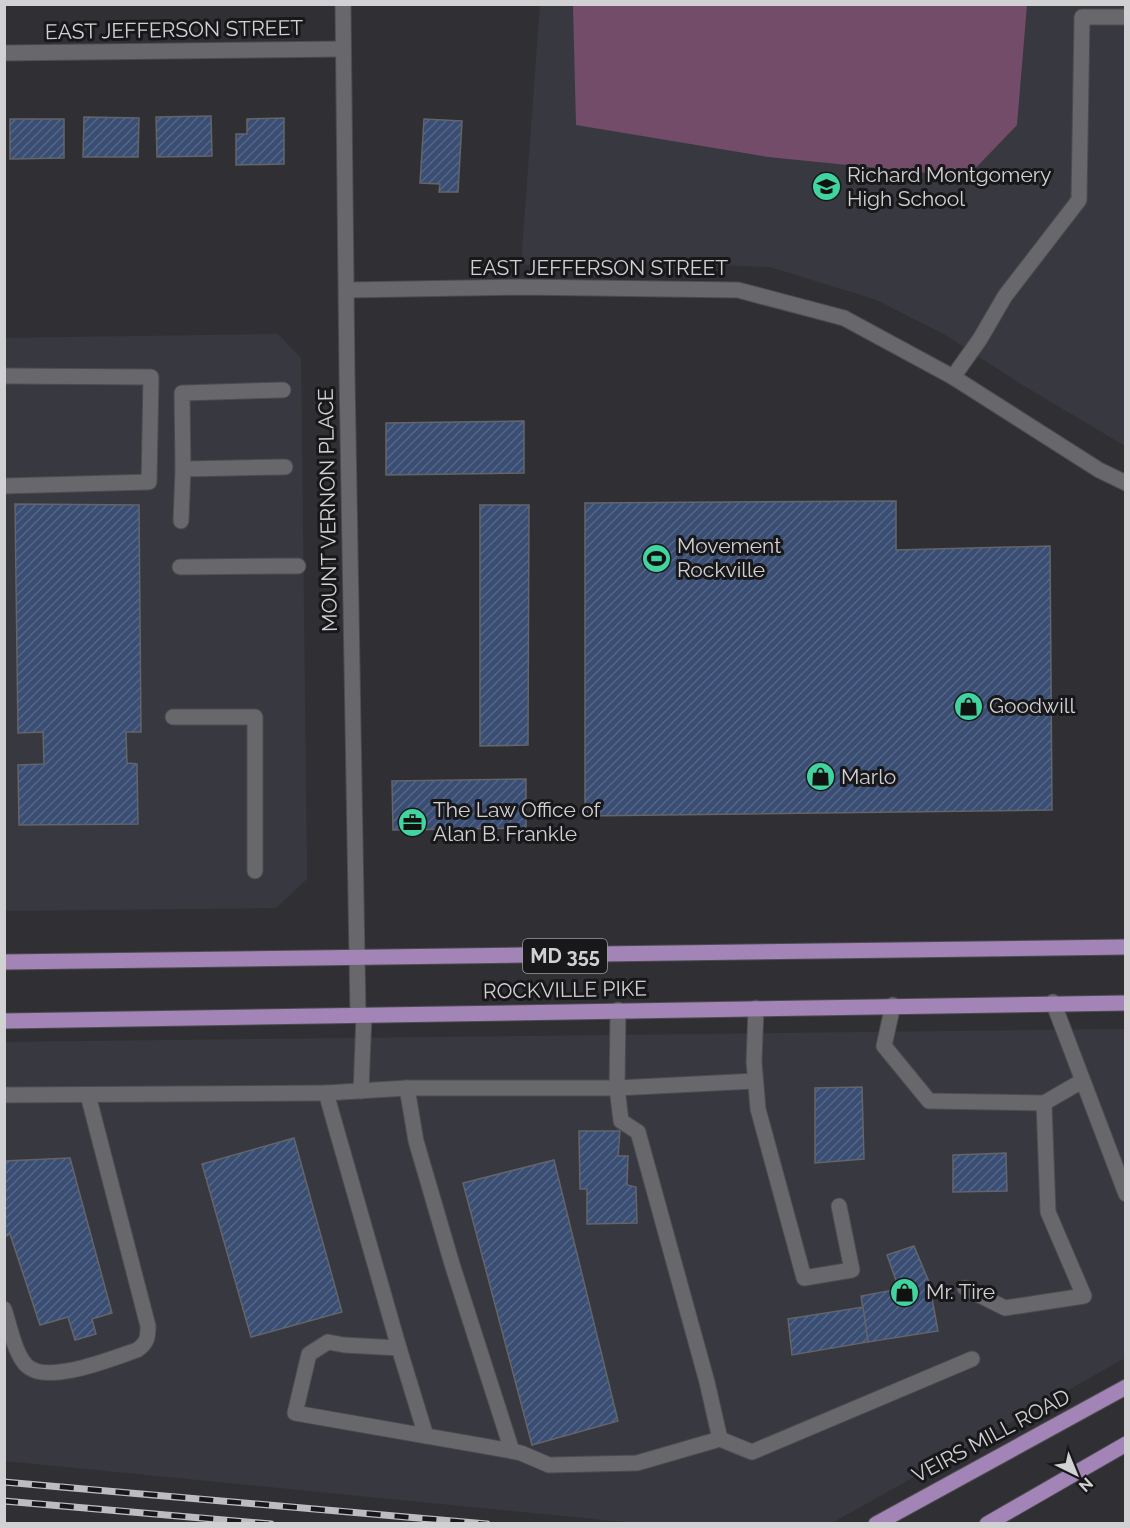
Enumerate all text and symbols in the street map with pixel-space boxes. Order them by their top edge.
street label: EAST JEFFERSON STREET [45,15,304,44]
place label: Richard Montgomery High School [847,162,1052,211]
school or university icon: Richard Montgomery High School [810,171,842,203]
street label: EAST JEFFERSON STREET [470,255,728,280]
street label: MOUNT VERNON PLACE [313,388,342,632]
place label: Movement Rockville [677,533,781,582]
sports icon: Movement Rockville [640,542,672,574]
shop icon: Goodwill [952,690,984,722]
place label: Goodwill [989,693,1075,718]
shop icon: Marlo [804,761,836,793]
place label: Marlo [841,764,896,789]
place label: The Law Office of Alan B. Frankle [433,797,602,846]
office icon: The Law Office of Alan B. Frankle [396,806,428,838]
road number: MD 355 [523,939,607,973]
street label: ROCKVILLE PIKE [483,976,647,1003]
shop icon: Mr. Tire [889,1276,921,1308]
place label: Mr. Tire [926,1279,995,1304]
street label: VEIRS MILL ROAD [908,1383,1074,1488]
north arrow [1046,1444,1106,1504]
text: N [1075,1473,1097,1496]

